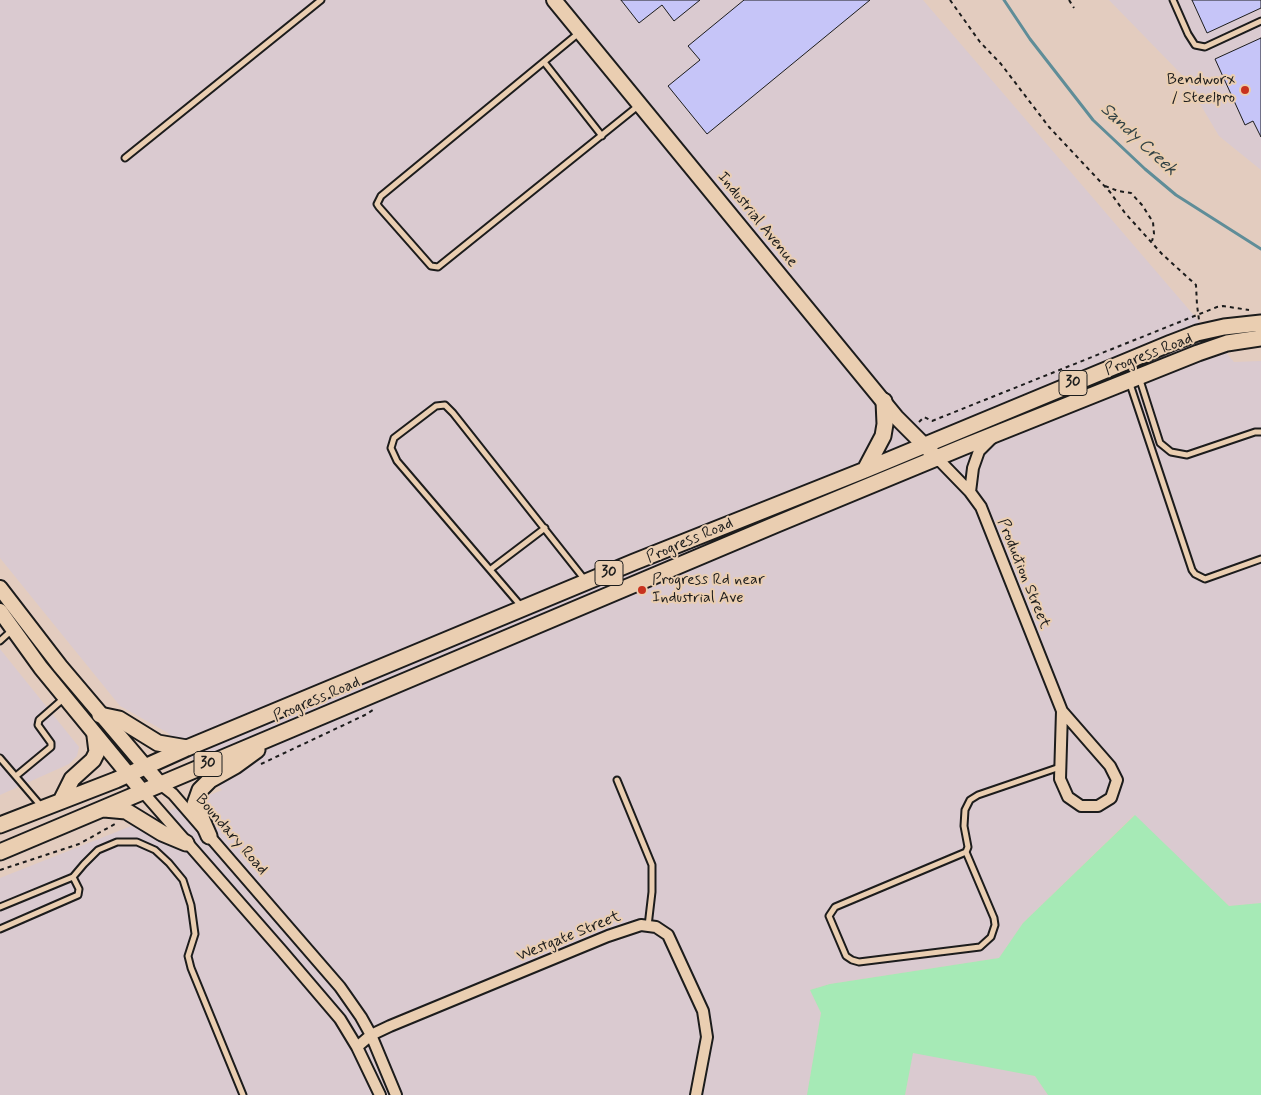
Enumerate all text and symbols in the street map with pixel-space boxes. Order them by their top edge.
place label: Bendworx / Steelpro [1167,71,1235,109]
marker: Bendworx / Steelpro [1239,84,1251,96]
water label: Sandy Creek [1095,99,1181,181]
street label: Industrial Avenue [713,168,801,272]
street label: Progress Road [1102,329,1196,381]
road number: 30 [1059,370,1087,396]
street label: Progress Road [644,514,736,568]
street label: Production Street [992,516,1054,632]
road number: 30 [595,560,623,586]
place label: Progress Rd near Industrial Ave [652,571,765,609]
marker: Progress Rd near Industrial Ave [636,584,648,596]
street label: Progress Road [271,673,363,727]
road number: 30 [194,752,222,776]
street label: Boundary Road [191,791,271,879]
street label: Westgate Street [514,907,624,967]

